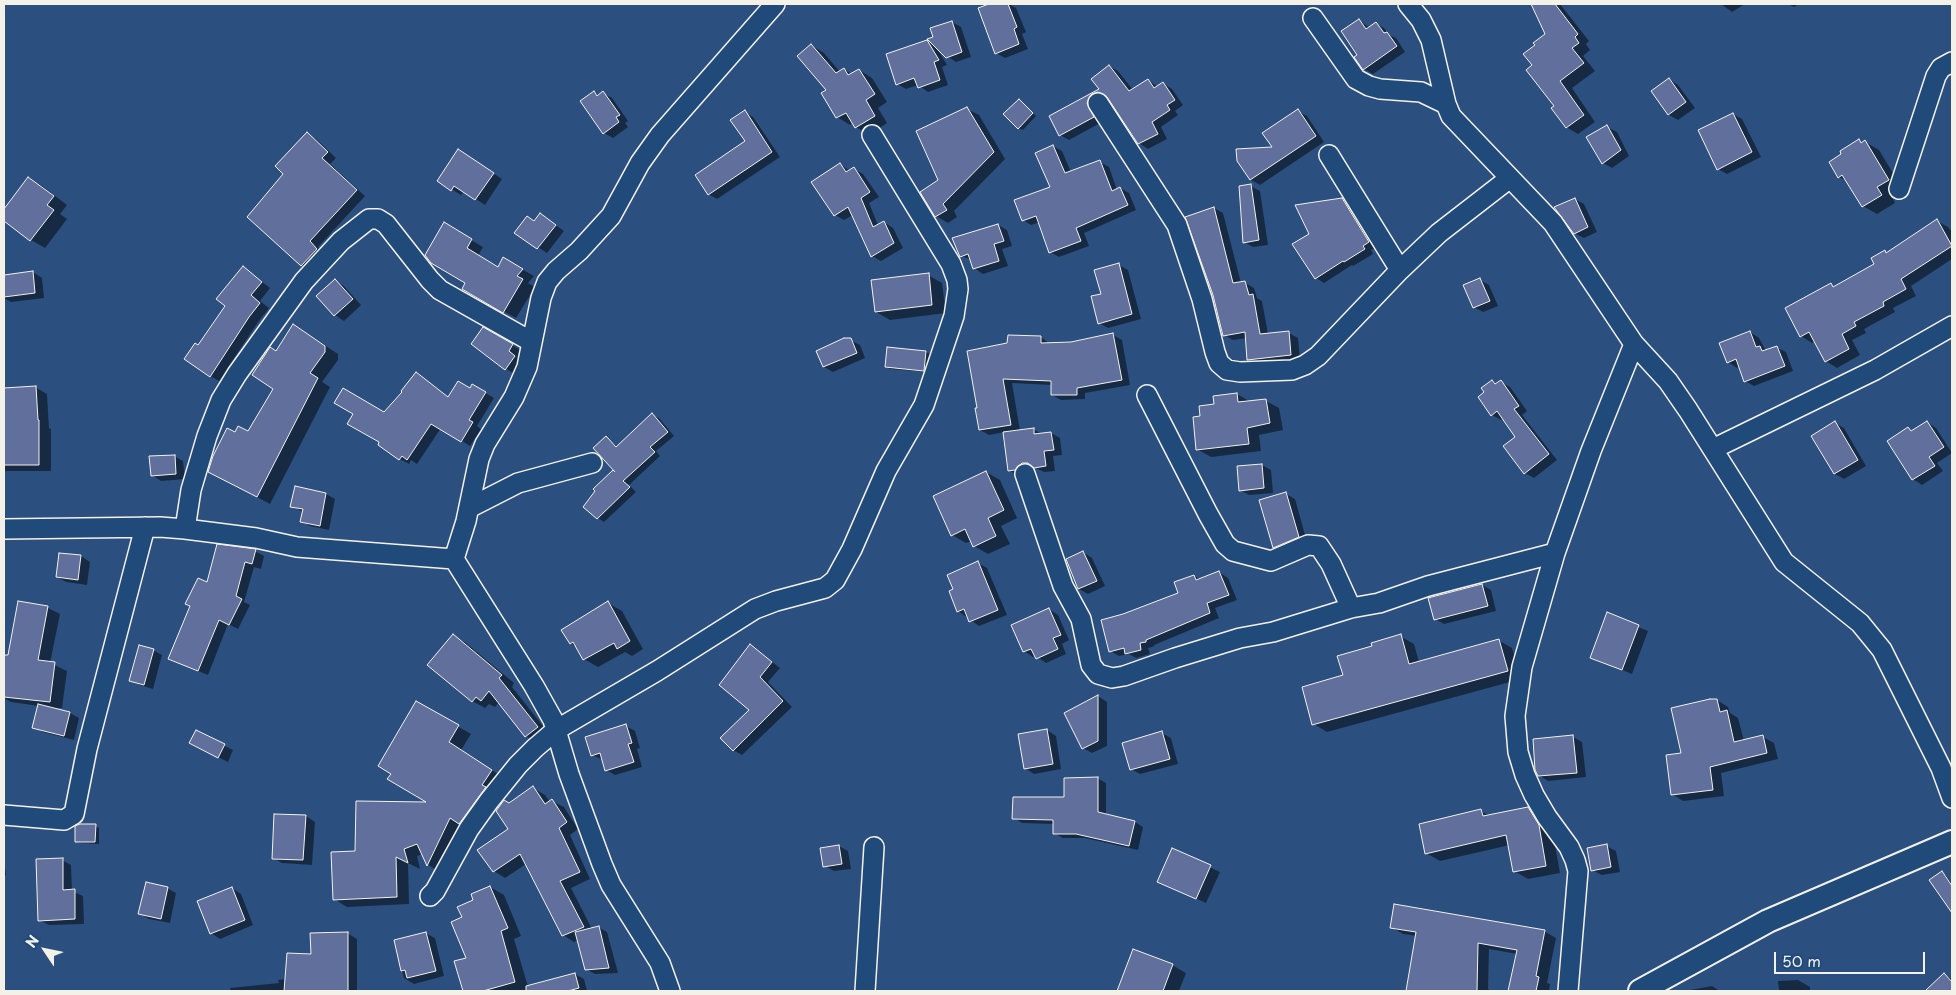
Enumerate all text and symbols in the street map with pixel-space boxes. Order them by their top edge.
north arrow [20,925,70,975]
text: N [20,931,44,952]
scale bar [1776,942,1927,974]
text: 50 m [1782,949,1821,972]

